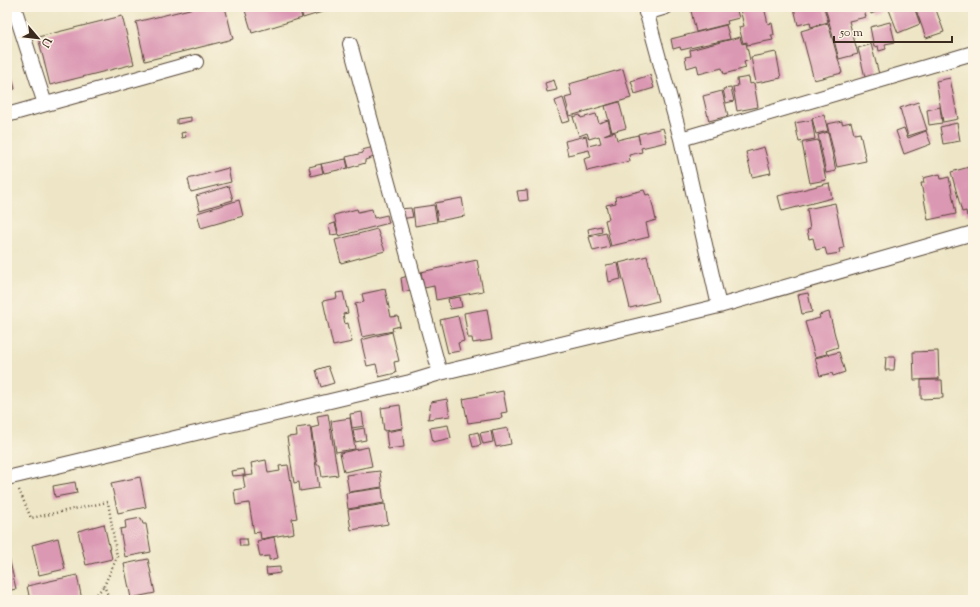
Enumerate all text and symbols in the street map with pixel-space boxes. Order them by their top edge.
north arrow [18,18,58,58]
scale bar [834,18,952,44]
text: 50 m [839,24,863,42]
text: U [37,34,56,50]

